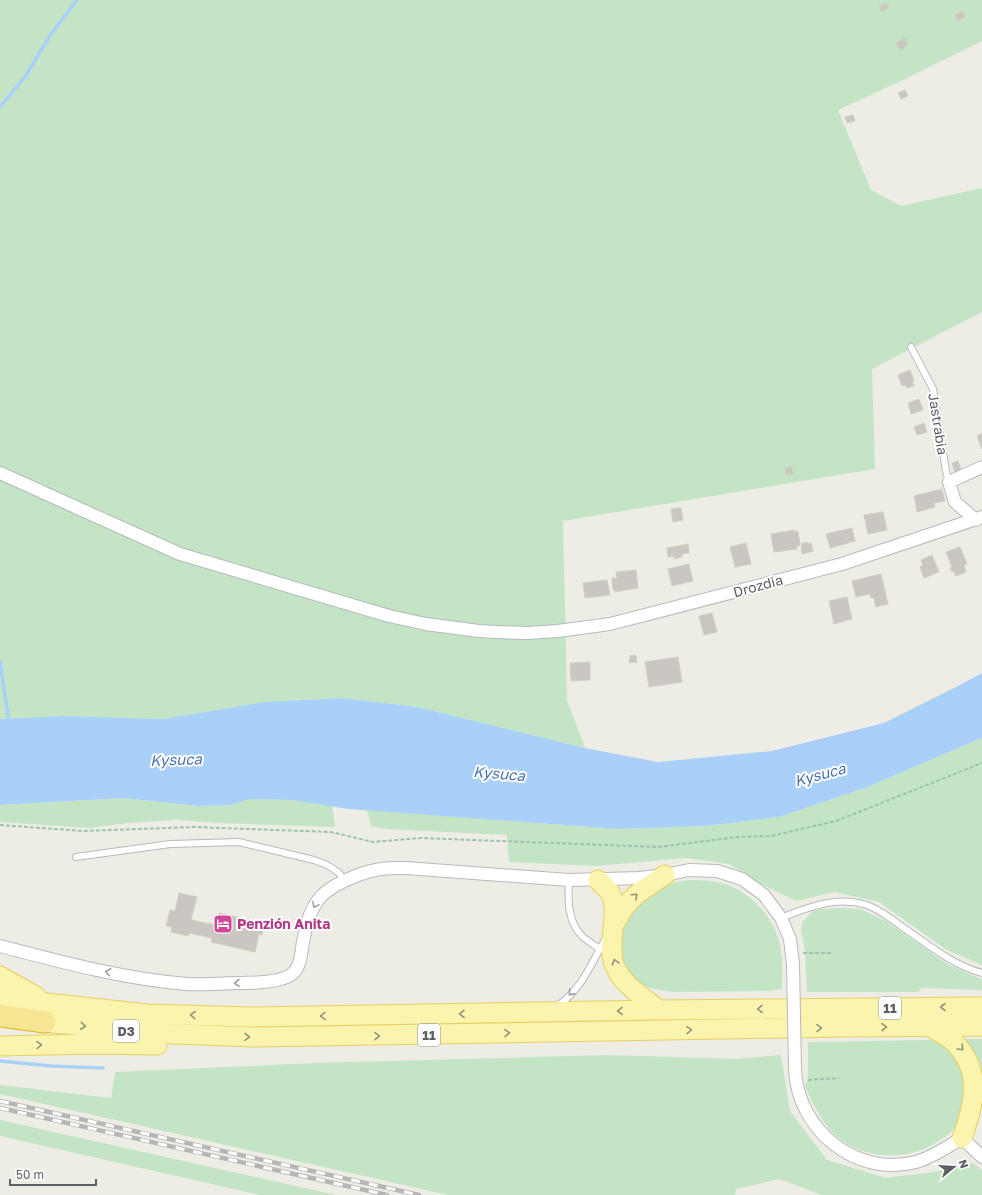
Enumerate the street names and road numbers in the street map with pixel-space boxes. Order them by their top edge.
street label: Jastrabia [925,392,952,456]
street label: Drozdia [731,571,785,600]
road number: 11 [879,997,901,1019]
road number: D3 [113,1020,139,1042]
road number: 11 [418,1024,440,1046]

